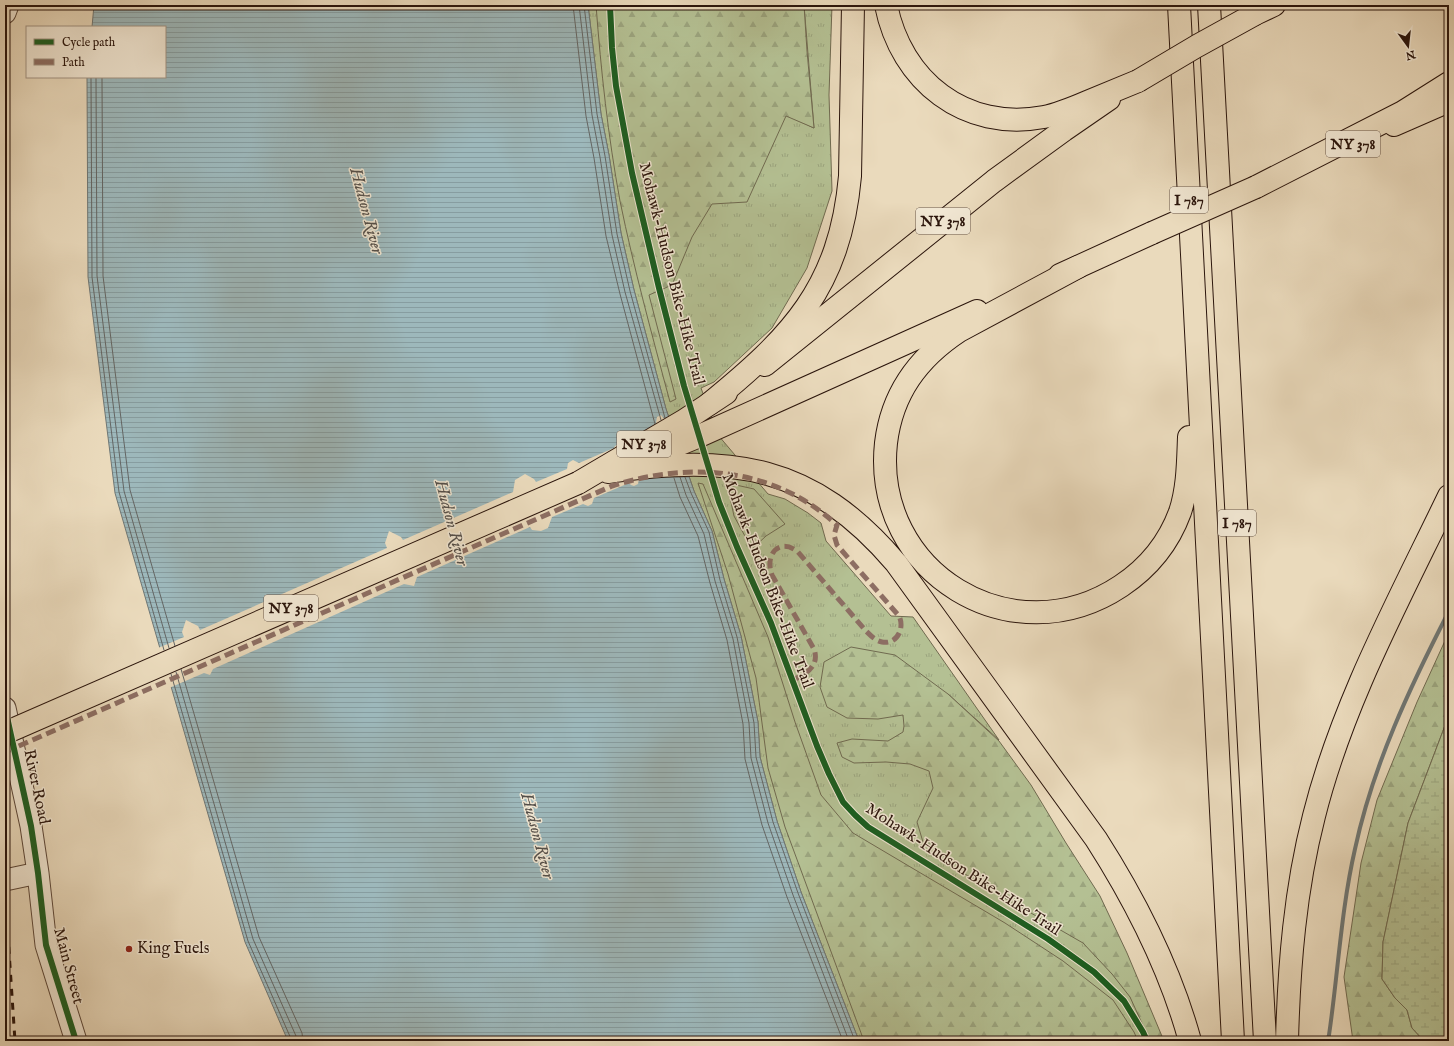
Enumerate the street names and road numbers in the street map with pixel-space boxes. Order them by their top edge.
road number: NY 378 [1326,131,1380,157]
street label: Mohawk-Hudson Bike-Hike Trail [634,161,709,388]
road number: I 787 [1170,187,1208,213]
road number: NY 378 [916,208,970,234]
road number: NY 378 [617,431,671,457]
street label: Mohawk-Hudson Bike-Hike Trail [717,471,818,692]
road number: I 787 [1218,510,1256,536]
road number: NY 378 [264,595,318,621]
street label: River Road [18,748,54,827]
street label: Mohawk-Hudson Bike-Hike Trail [862,799,1065,941]
street label: Main Street [48,926,88,1007]

